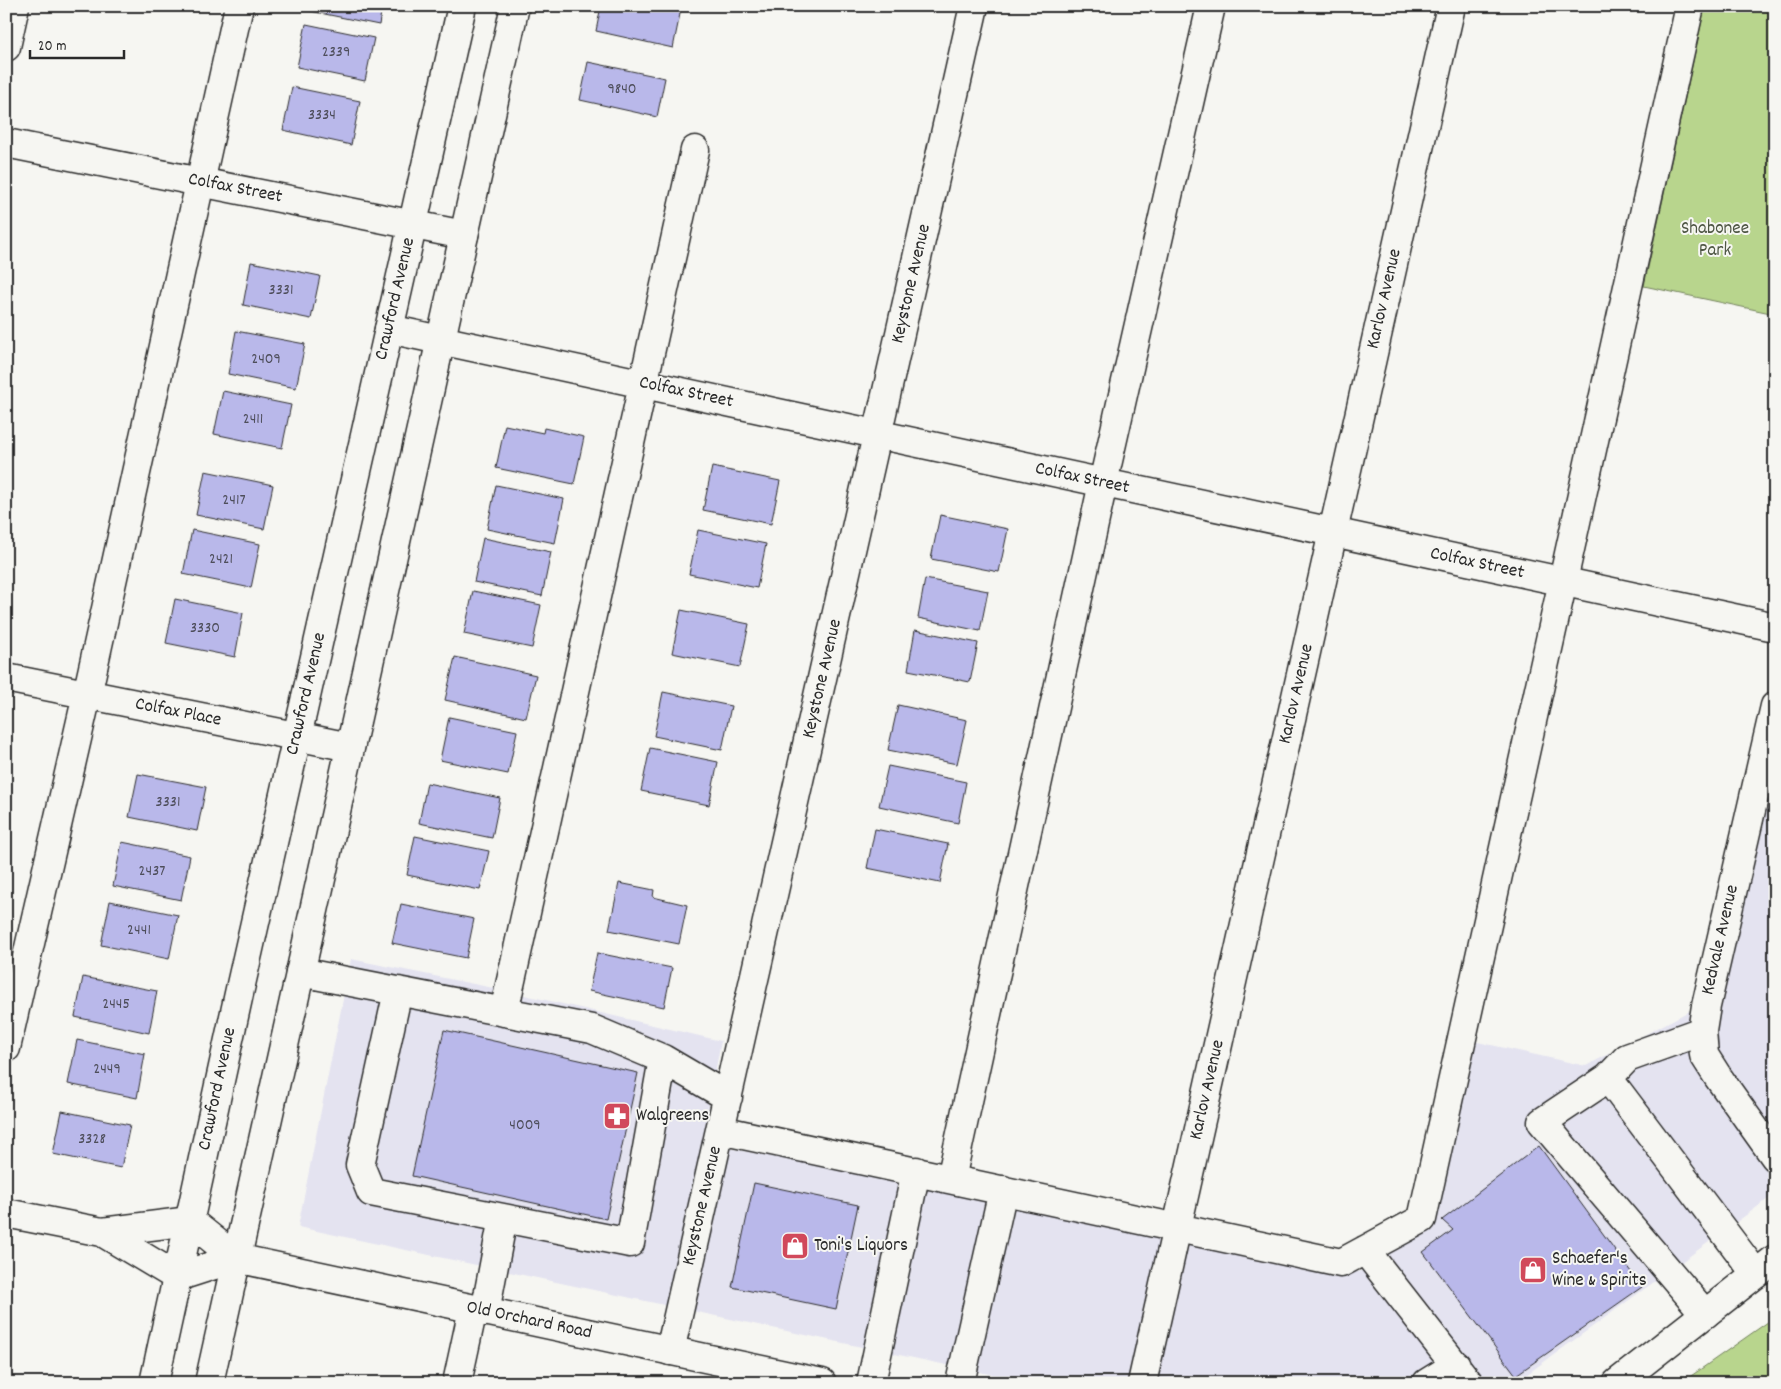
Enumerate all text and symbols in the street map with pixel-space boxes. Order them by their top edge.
scale bar [30,28,124,60]
text: 20 m [38,36,66,58]
house number: 2339 [322,41,350,64]
house number: 9840 [607,78,637,101]
house number: 3334 [308,104,336,127]
street label: Colfax Street [186,167,284,211]
park label: Shabonee Park [1681,216,1749,265]
street label: Keystone Avenue [885,222,939,346]
street label: Crawford Avenue [369,235,423,363]
street label: Karlov Avenue [1360,246,1410,352]
house number: 3331 [269,279,293,302]
house number: 2409 [251,348,281,371]
street label: Colfax Street [636,370,736,416]
house number: 2411 [243,408,263,431]
street label: Colfax Street [1032,456,1132,502]
house number: 2417 [222,489,246,512]
street label: Colfax Street [1427,541,1527,587]
house number: 2421 [209,548,233,571]
house number: 3330 [190,617,220,640]
street label: Keystone Avenue [796,617,850,741]
street label: Crawford Avenue [280,630,334,758]
street label: Karlov Avenue [1272,641,1322,747]
street label: Colfax Place [133,691,223,735]
house number: 3331 [156,791,180,814]
house number: 2437 [139,860,165,883]
street label: Kedvale Avenue [1695,882,1747,998]
house number: 2441 [127,919,151,942]
house number: 2445 [102,993,130,1016]
street label: Crawford Avenue [192,1025,244,1153]
street label: Karlov Avenue [1183,1037,1233,1143]
house number: 2449 [93,1058,121,1081]
pharmacy icon: Walgreens [602,1101,632,1131]
place label: Walgreens [636,1103,709,1130]
house number: 4009 [509,1114,541,1137]
house number: 3328 [78,1128,106,1151]
street label: Keystone Avenue [676,1144,730,1268]
shop icon: Toni's Liquors [780,1231,810,1261]
place label: Toni's Liquors [814,1233,908,1260]
place label: Schaefer's Wine & Spirits [1552,1246,1647,1295]
shop icon: Schaefer's Wine & Spirits [1518,1255,1548,1285]
street label: Old Orchard Road [464,1295,594,1347]

